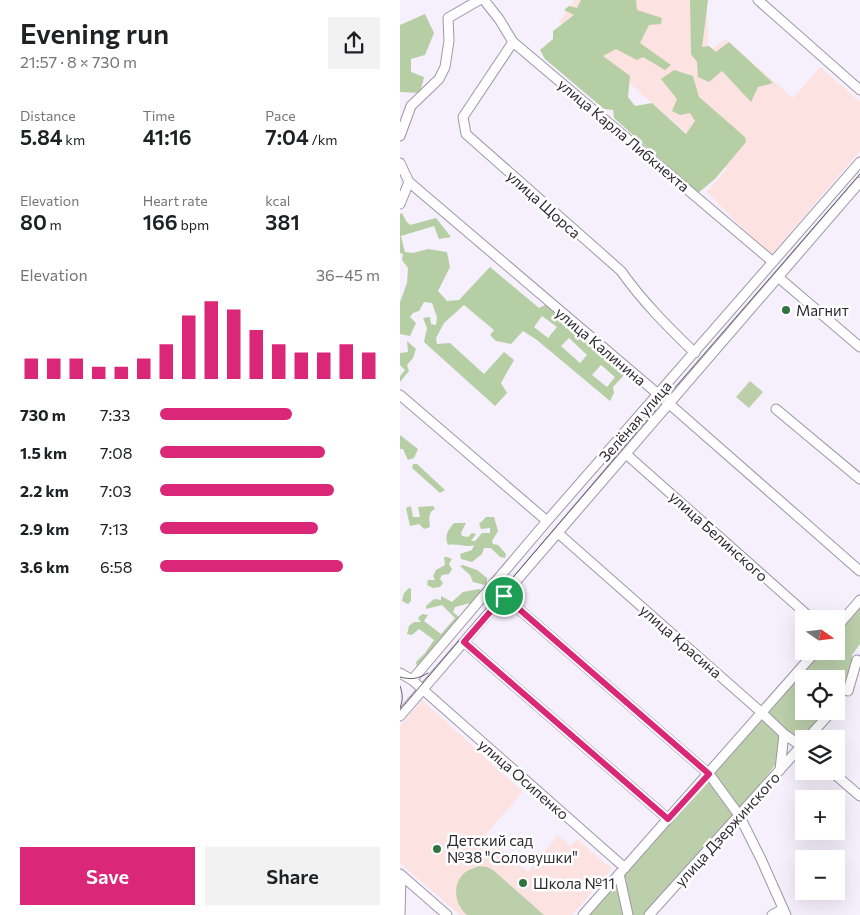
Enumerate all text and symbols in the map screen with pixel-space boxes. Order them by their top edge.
text: Evening run [20,16,169,50]
button: share [328,17,380,69]
text: 21:57 · 8 × 730 m [20,52,137,71]
street label: улица Карла Либкнехта [555,75,693,195]
text: Distance [20,107,76,124]
text: Time [143,107,175,124]
text: Pace [265,107,296,124]
text: 5.84 [20,124,63,149]
text: 41:16 [143,124,192,149]
text: 7:04 [265,124,309,149]
text: km [63,131,85,148]
text: /km [309,131,337,148]
street label: улица Щорса [503,166,585,242]
text: Elevation [20,192,79,209]
text: Heart rate [143,192,208,209]
text: kcal [265,192,290,209]
text: 80 [20,209,47,234]
text: 166 [143,209,178,234]
text: 381 [265,209,300,234]
text: m [47,216,62,233]
text: bpm [178,216,209,233]
text: Elevation [20,265,88,284]
text: 36–45 m [316,265,380,284]
place label: Магнит [796,301,849,319]
street label: улица Калинина [552,303,650,389]
marker: Магнит [780,304,792,316]
street label: Зелёная улица [595,377,675,465]
text: 730 m [20,405,66,424]
text: 7:33 [100,405,130,424]
text: 1.5 km [20,443,67,462]
text: 7:08 [100,443,132,462]
text: 2.2 km [20,481,69,500]
text: 7:03 [100,481,132,500]
street label: улица Белинского [666,487,772,585]
text: 2.9 km [20,519,69,538]
text: 7:13 [100,519,128,538]
text: 3.6 km [20,557,69,576]
text: 6:58 [100,557,132,576]
pin [483,575,525,617]
icon: arrive [490,582,518,610]
street label: улица Красина [636,600,726,682]
north arrow [795,610,845,660]
map controls [795,610,845,900]
button: locate [795,670,845,720]
button: layers [795,730,845,780]
street label: улица Осипенко [475,735,573,823]
street label: улица Дзержинского [671,768,783,890]
button: + [795,790,845,840]
place label: Детский сад №38 "Соловушки" [447,831,578,866]
marker: Детский сад №38 "Соловушки" [431,843,443,855]
button: Save [20,847,195,905]
button: Share [205,847,380,905]
button: − [795,850,845,900]
place label: Школа №11 [533,874,615,892]
marker: Школа №11 [517,877,529,889]

